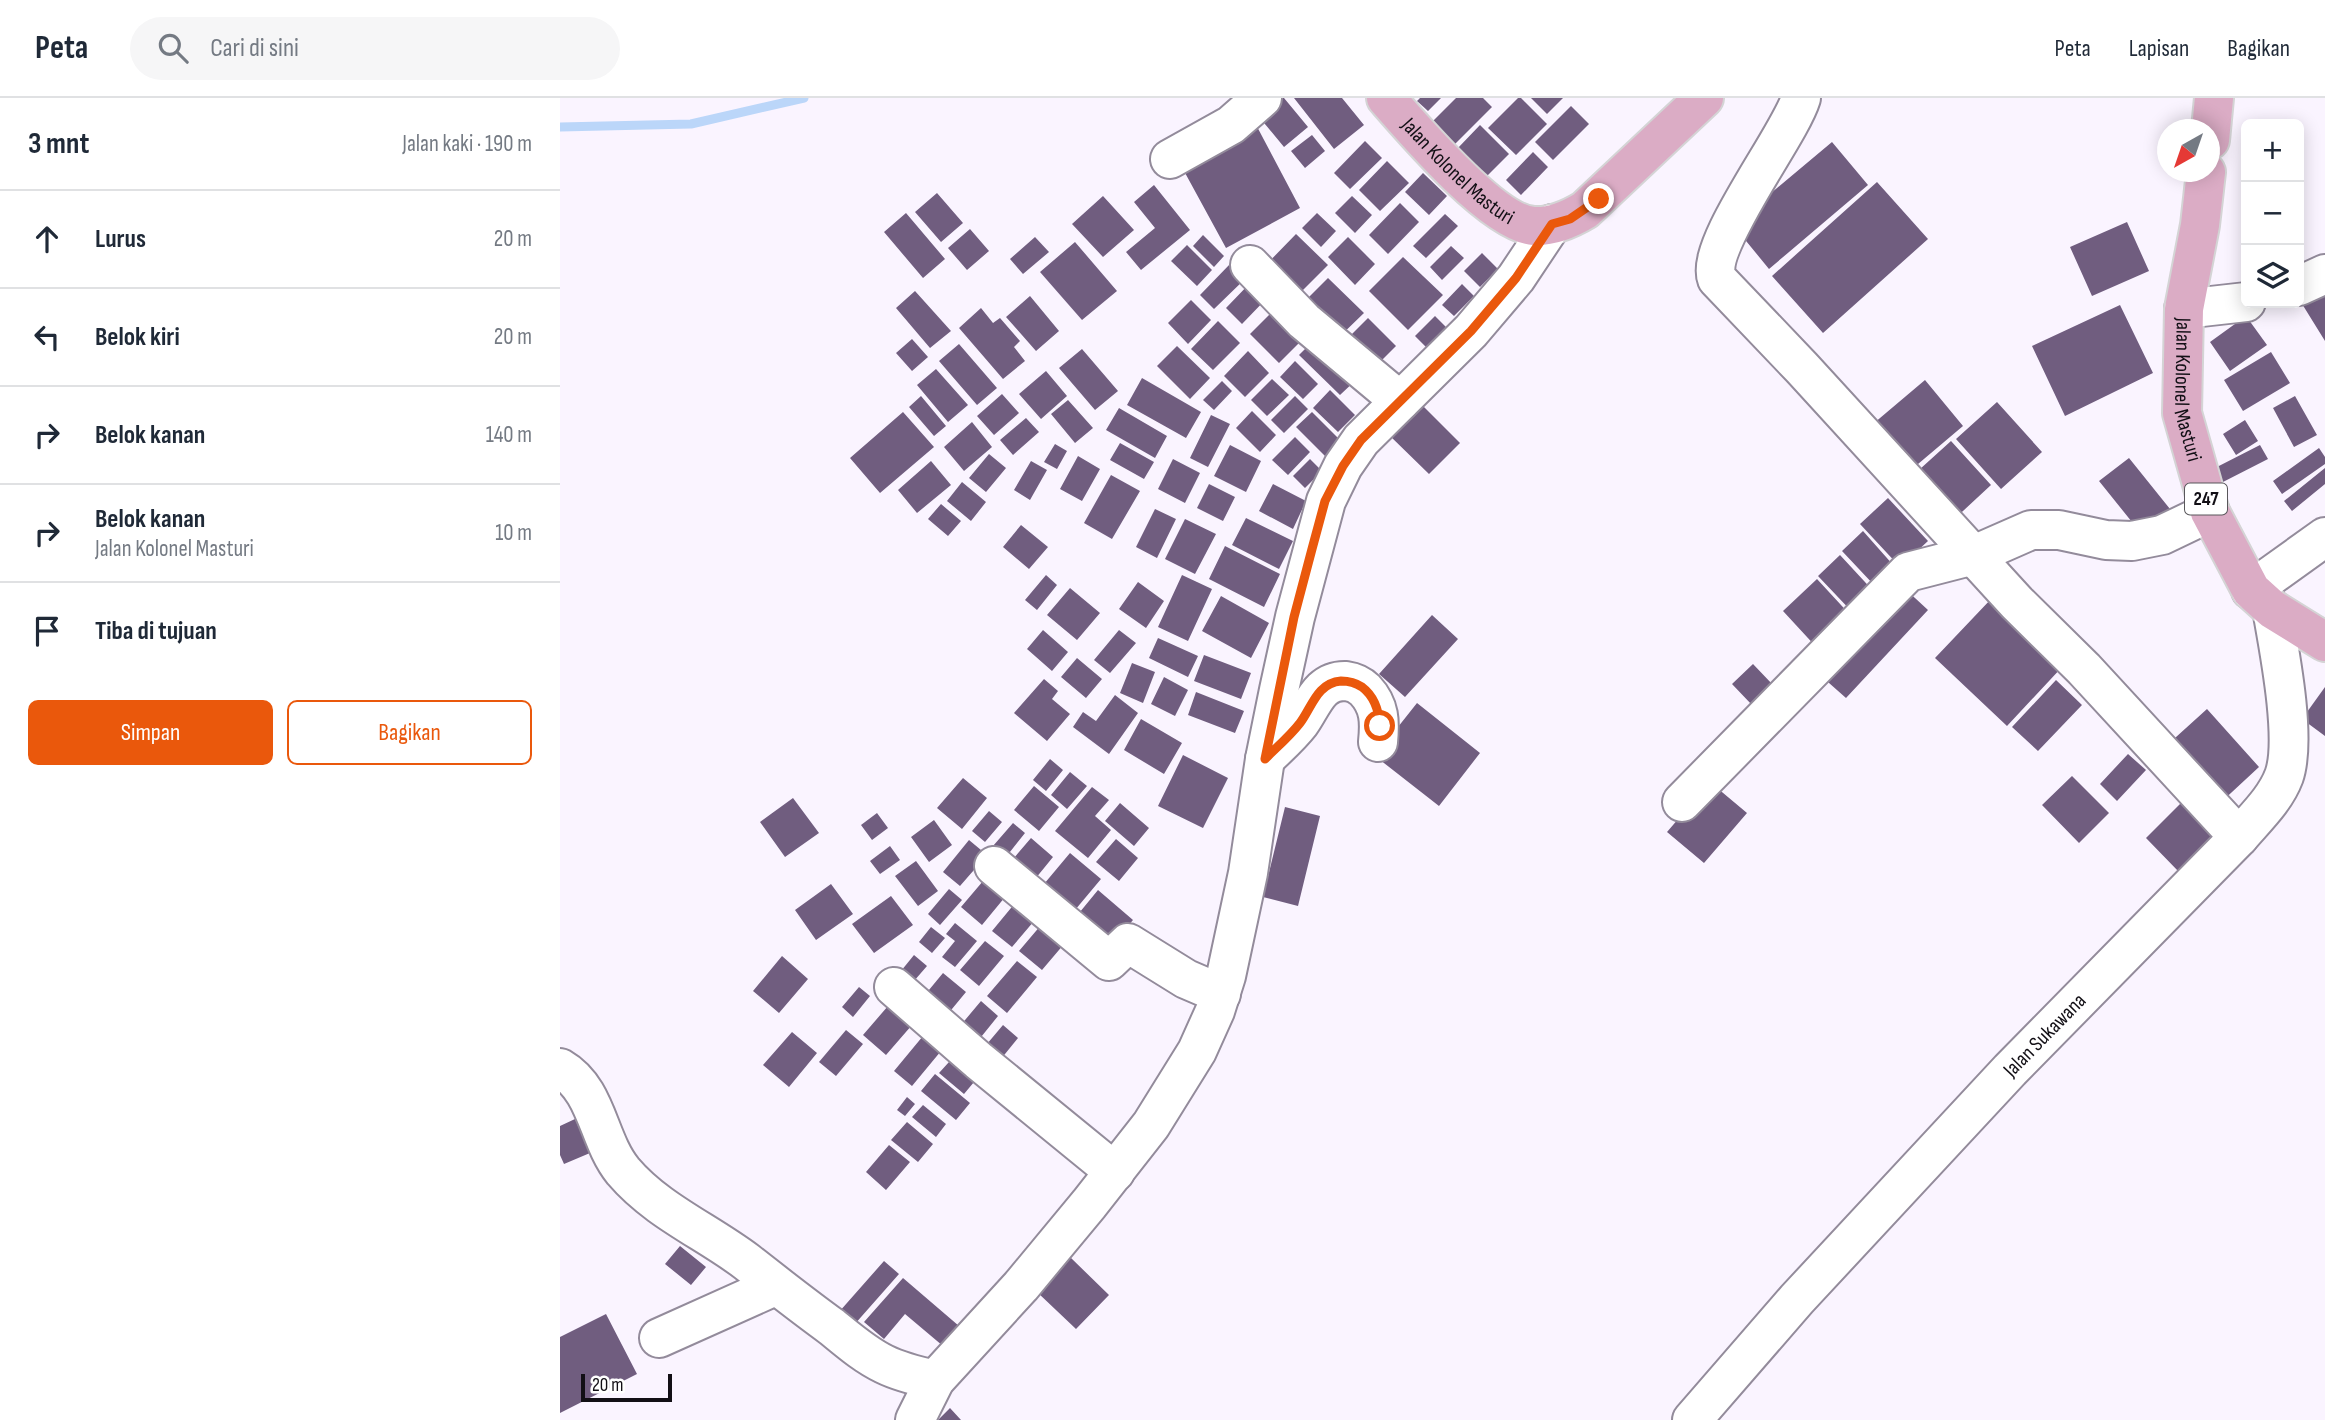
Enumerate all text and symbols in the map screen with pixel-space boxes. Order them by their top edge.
search box [130,17,620,80]
text: Peta [35,28,88,68]
icon: search [154,29,192,67]
text: Cari di sini [210,33,299,64]
text: Peta [2055,34,2091,63]
text: Lapisan [2129,34,2189,63]
text: Bagikan [2227,34,2290,63]
street label: Jalan Kolonel Masturi [1396,112,1519,230]
north arrow [2157,119,2220,182]
map controls [2241,119,2304,308]
button: + [2241,119,2304,182]
text: 3 mnt [28,126,89,162]
text: Jalan kaki · 190 m [402,130,532,158]
button: − [2241,182,2304,245]
route end [1583,183,1614,214]
icon: ahead [28,220,66,258]
text: Lurus [95,224,146,255]
text: 20 m [494,225,532,253]
button: layers [2241,245,2304,308]
street label: Jalan Kolonel Masturi [2169,316,2208,464]
icon: left [28,318,66,356]
text: Belok kiri [95,322,180,353]
text: 20 m [494,323,532,351]
icon: right [28,416,66,454]
text: Belok kanan [95,420,205,451]
text: 140 m [486,421,532,449]
road number: 247 [2185,484,2227,514]
text: Belok kanan [95,504,205,535]
icon: right [28,514,66,552]
text: 10 m [495,519,532,547]
text: Jalan Kolonel Masturi [95,535,254,563]
icon: arrive [28,612,66,650]
text: Tiba di tujuan [95,616,217,647]
button: Simpan [28,700,273,765]
button: Bagikan [287,700,532,765]
route start [1364,710,1395,741]
street label: Jalan Sukawana [1997,988,2091,1083]
scale bar [581,1371,672,1403]
text: 20 m [592,1374,624,1397]

